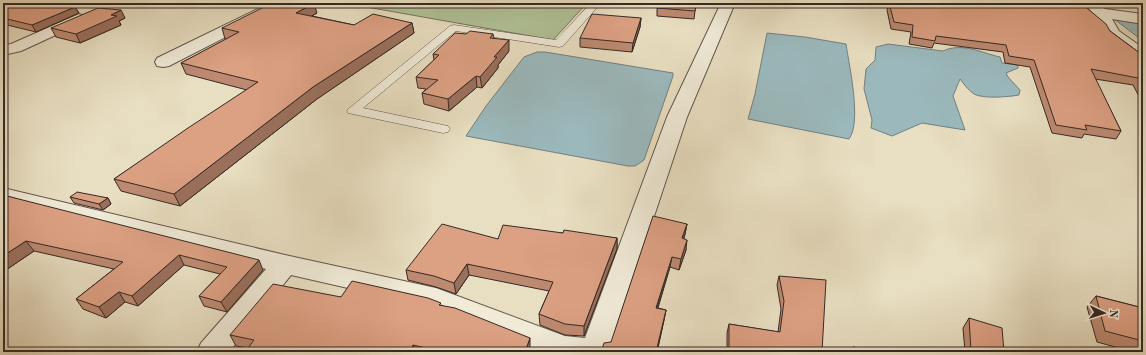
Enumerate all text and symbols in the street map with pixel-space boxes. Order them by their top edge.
north arrow [1084,293,1124,333]
text: N [1107,309,1118,319]

